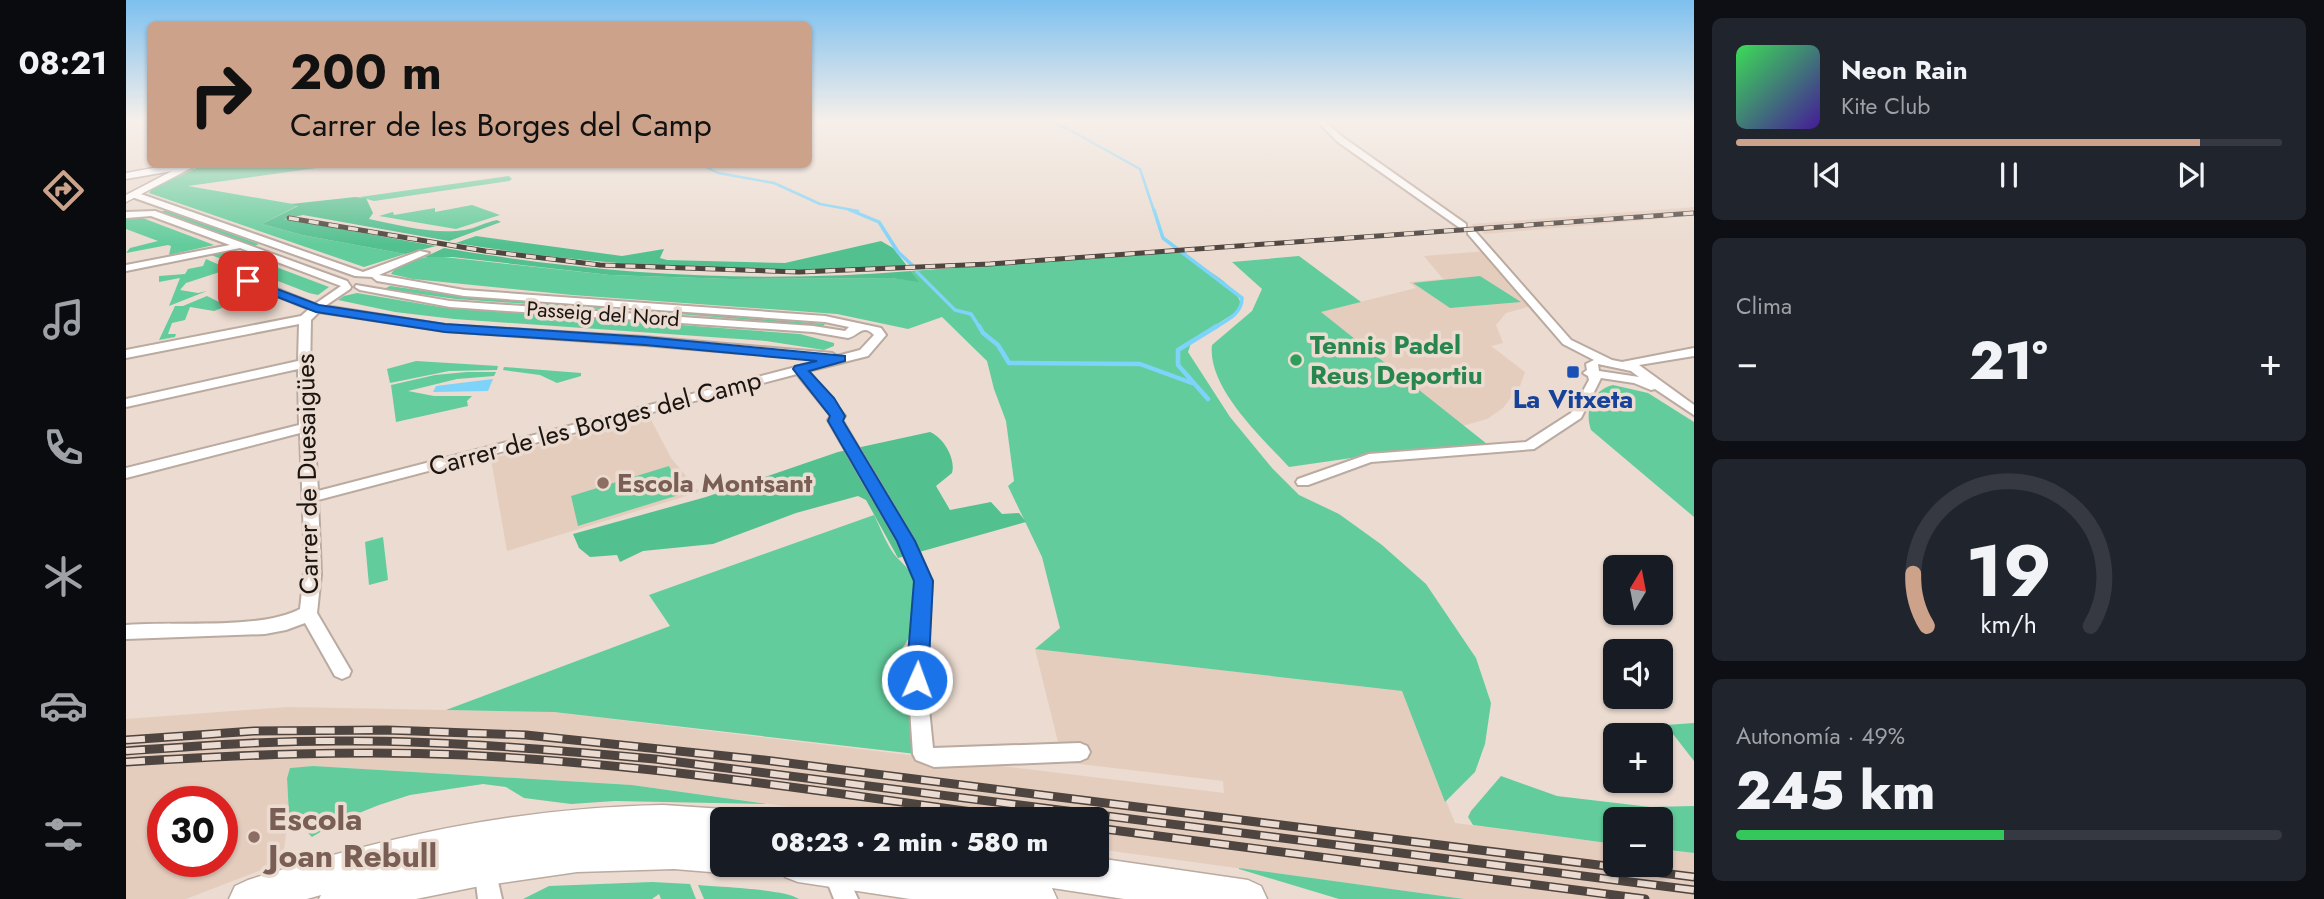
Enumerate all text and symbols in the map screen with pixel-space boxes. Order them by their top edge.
text: 200 m [290,37,442,107]
text: 08:21 [19,40,107,86]
icon: right [175,49,266,140]
text: Neon Rain [1841,51,1968,89]
text: Kite Club [1841,89,1930,123]
text: Carrer de les Borges del Camp [290,102,712,148]
icon: previous [1808,156,1846,194]
icon: pause [1990,156,2028,194]
icon: next [2172,156,2210,194]
icon: directions [39,166,88,215]
pin [218,251,278,311]
icon: arrive [229,262,267,300]
text: Clima [1736,289,1792,323]
street label: Passeig del Nord [525,294,681,334]
icon: music [39,295,88,344]
text: 21° [1969,323,2048,399]
place label: Tennis Padel Reus Deportiu [1310,326,1483,394]
text: − [1736,334,1758,389]
text: + [2259,334,2282,389]
marker: Tennis Padel Reus Deportiu [1288,352,1304,368]
street label: Carrer de Duesaigües [286,353,328,595]
street label: Carrer de les Borges del Camp [425,360,765,486]
marker: La Vitxeta [1565,364,1581,380]
place label: La Vitxeta [1513,380,1633,418]
icon: phone [39,423,88,472]
place label: Escola Montsant [617,464,813,502]
marker: Escola Montsant [595,475,611,491]
text: 19 [1966,518,2052,623]
icon: climate [39,552,88,601]
north arrow [1603,555,1673,625]
map controls [1603,555,1673,877]
text: km/h [1981,605,2037,641]
button: sound [1603,639,1673,709]
position arrow [880,643,954,717]
icon: car [39,681,88,730]
text: Autonomía · 49% [1736,719,1905,753]
button: + [1603,723,1673,793]
text: 245 km [1736,753,1935,829]
speed limit sign: 30 [147,786,238,877]
place label: Escola Joan Rebull [262,796,437,879]
button: − [1603,807,1673,877]
icon: filters [39,810,88,859]
text: 08:23 · 2 min · 580 m [771,823,1048,861]
marker: Escola Joan Rebull [246,829,262,845]

